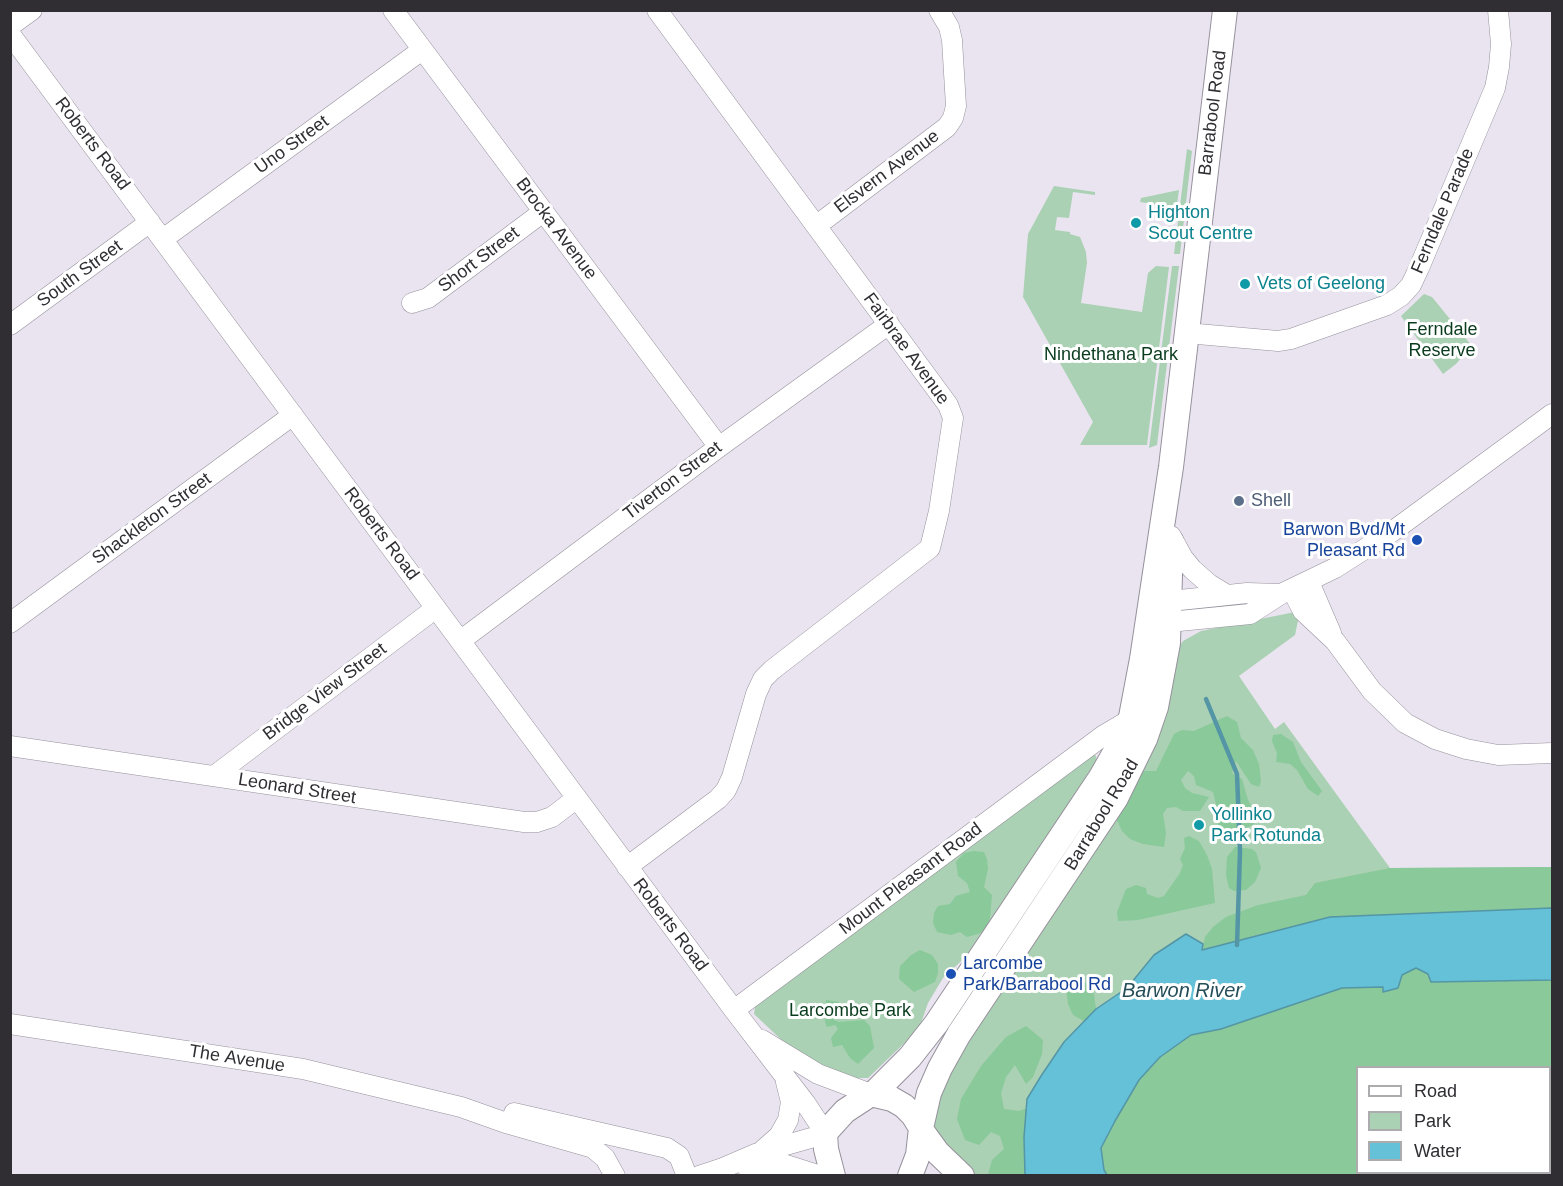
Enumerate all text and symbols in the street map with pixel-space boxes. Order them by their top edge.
street label: Barrabool Road [1195,49,1231,177]
street label: Roberts Road [50,93,134,195]
street label: Uno Street [251,111,333,179]
street label: Elsvern Avenue [830,126,944,218]
street label: Ferndale Parade [1407,145,1479,277]
street label: Brocka Avenue [511,174,601,284]
place label: Highton Scout Centre [1148,202,1253,244]
marker: Highton Scout Centre [1129,216,1143,230]
street label: Short Street [434,222,524,298]
street label: South Street [33,236,127,312]
place label: Vets of Geelong [1257,273,1385,295]
marker: Vets of Geelong [1238,277,1252,291]
street label: Fairbrae Avenue [858,289,954,409]
park label: Ferndale Reserve [1406,319,1478,362]
park label: Nindethana Park [1044,344,1178,366]
street label: Tiverton Street [620,437,726,525]
street label: Shackleton Street [88,469,216,569]
street label: Roberts Road [339,483,423,585]
place label: Shell [1251,490,1291,512]
marker: Shell [1232,494,1246,508]
place label: Barwon Bvd/Mt Pleasant Rd [1283,519,1405,562]
marker: Barwon Bvd/Mt Pleasant Rd [1410,533,1424,547]
street label: Bridge View Street [259,639,391,745]
street label: Barrabool Road [1060,755,1144,875]
street label: Leonard Street [237,769,357,809]
place label: Yollinko Park Rotunda [1211,804,1321,846]
street label: Mount Pleasant Road [835,818,987,940]
marker: Yollinko Park Rotunda [1192,818,1206,832]
street label: Roberts Road [628,874,712,976]
place label: Larcombe Park/Barrabool Rd [963,953,1111,996]
marker: Larcombe Park/Barrabool Rd [944,967,958,981]
water label: Barwon River [1122,979,1242,1003]
park label: Larcombe Park [789,1000,911,1022]
street label: The Avenue [188,1041,286,1077]
legend [1356,1066,1551,1174]
text: Road [1414,1081,1457,1101]
text: Park [1414,1111,1451,1131]
text: Water [1414,1141,1461,1161]

